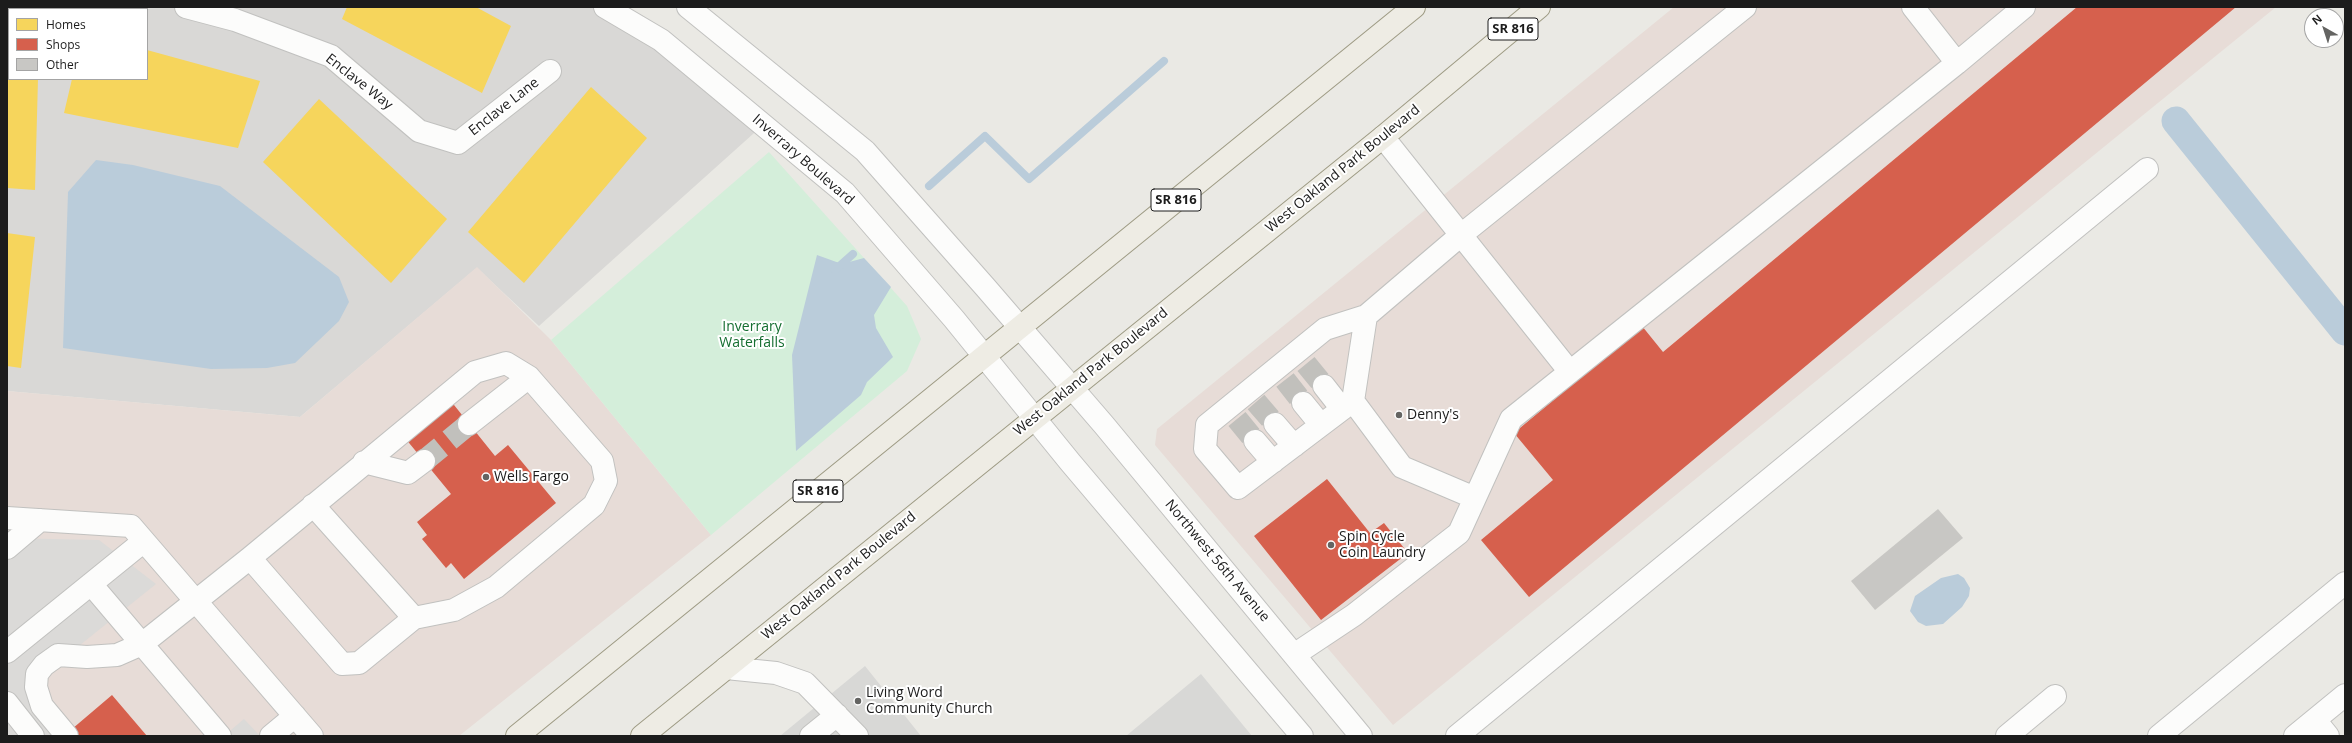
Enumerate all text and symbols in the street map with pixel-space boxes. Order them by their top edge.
legend [8,8,148,80]
north arrow [2304,8,2344,48]
text: N [2309,10,2325,28]
text: Homes [46,16,86,33]
road number: SR 816 [1488,18,1538,40]
text: Shops [46,36,80,53]
street label: Enclave Way [322,51,396,113]
text: Other [46,56,79,73]
street label: Enclave Lane [466,74,542,140]
street label: West Oakland Park Boulevard [1262,102,1424,236]
street label: Inverrary Boulevard [749,111,857,209]
road number: SR 816 [1151,189,1201,211]
street label: West Oakland Park Boulevard [1010,305,1172,439]
park label: Inverrary Waterfalls [719,319,785,352]
place label: Denny's [1407,407,1459,423]
marker: Denny's [1394,410,1404,420]
place label: Wells Fargo [494,469,569,485]
marker: Wells Fargo [481,472,491,482]
road number: SR 816 [793,480,843,502]
street label: Northwest 56th Avenue [1161,497,1273,625]
street label: West Oakland Park Boulevard [758,509,920,643]
place label: Spin Cycle Coin Laundry [1339,529,1426,562]
marker: Spin Cycle Coin Laundry [1326,540,1336,550]
place label: Living Word Community Church [866,685,993,718]
marker: Living Word Community Church [853,696,863,706]

